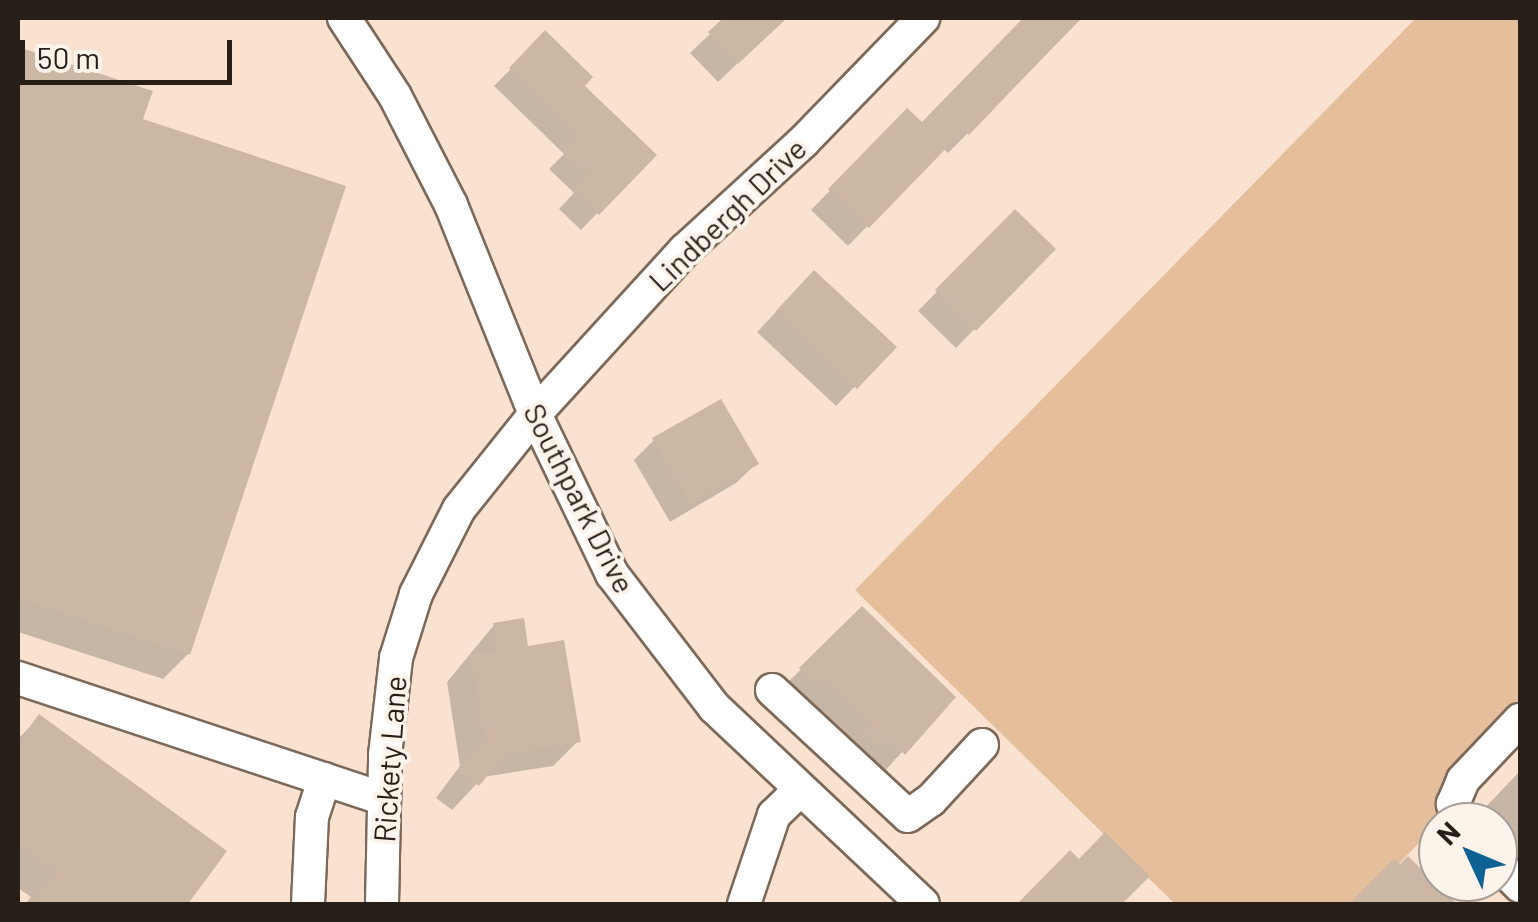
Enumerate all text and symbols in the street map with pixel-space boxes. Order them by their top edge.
scale bar [25,20,238,82]
text: 50 m [37,39,100,75]
street label: Lindbergh Drive [641,130,813,298]
street label: Southpark Drive [517,397,643,599]
street label: Rickety Lane [365,674,413,844]
north arrow [1418,802,1518,902]
text: N [1429,814,1467,851]

